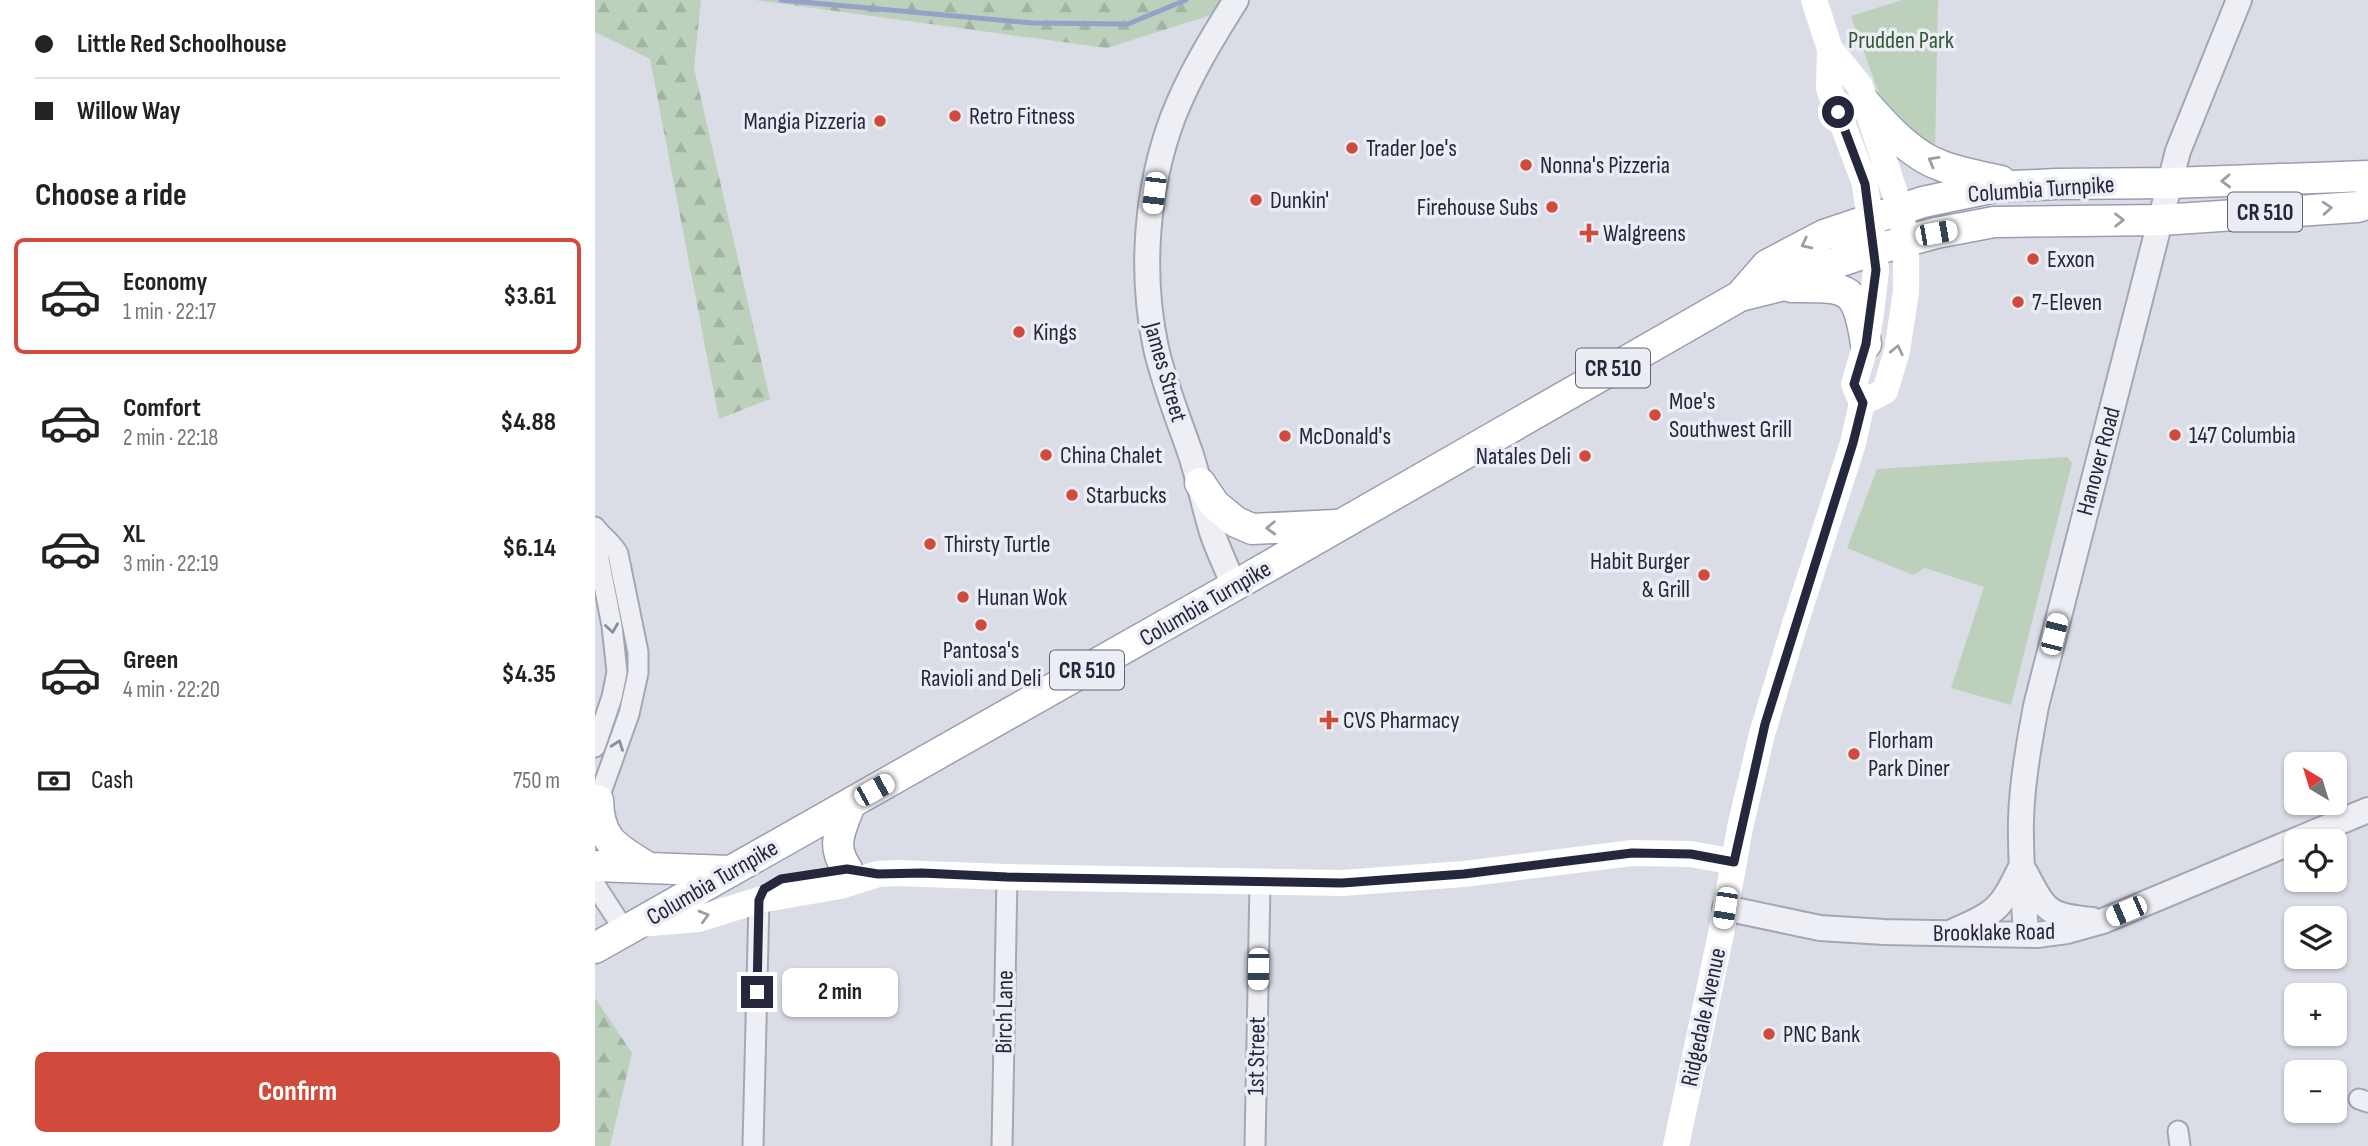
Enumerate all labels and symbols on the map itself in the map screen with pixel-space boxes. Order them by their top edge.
park label: Prudden Park [1848,26,1954,55]
route start [1822,96,1854,128]
place label: Retro Fitness [969,102,1075,131]
place label: Mangia Pizzeria [743,107,866,136]
marker: Retro Fitness [947,108,963,124]
marker: Mangia Pizzeria [872,113,888,129]
place label: Trader Joe's [1366,134,1457,163]
marker: Trader Joe's [1344,140,1360,156]
place label: Nonna's Pizzeria [1540,151,1670,180]
one-way arrow [1928,156,1941,169]
marker: Nonna's Pizzeria [1518,157,1534,173]
street label: Columbia Turnpike [1967,170,2115,209]
car [1142,171,1167,215]
one-way arrow [2220,173,2231,188]
place label: Dunkin' [1270,186,1329,215]
marker: Dunkin' [1248,192,1264,208]
road number: CR 510 [2228,192,2302,232]
place label: Firehouse Subs [1417,193,1538,222]
marker: Firehouse Subs [1544,199,1560,215]
one-way arrow [2322,201,2333,216]
one-way arrow [2114,212,2125,228]
place label: Walgreens [1603,219,1686,248]
car [1914,219,1959,247]
marker: Walgreens [1581,225,1597,241]
one-way arrow [1801,236,1814,250]
place label: Exxon [2047,245,2095,274]
marker: Exxon [2025,251,2041,267]
place label: 7-Eleven [2032,288,2102,317]
marker: 7-Eleven [2010,294,2026,310]
place label: Kings [1033,318,1077,347]
street label: James Street [1137,318,1194,425]
marker: Kings [1011,324,1027,340]
one-way arrow [1888,344,1903,356]
road number: CR 510 [1576,348,1650,388]
place label: Moe's Southwest Grill [1669,387,1792,444]
street label: Hanover Road [2070,404,2127,518]
marker: Moe's Southwest Grill [1647,407,1663,423]
place label: 147 Columbia [2189,421,2296,450]
place label: McDonald's [1299,422,1391,451]
marker: 147 Columbia [2167,427,2183,443]
marker: McDonald's [1277,428,1293,444]
place label: China Chalet [1060,441,1162,470]
place label: Natales Deli [1476,442,1571,471]
marker: China Chalet [1038,447,1054,463]
marker: Natales Deli [1577,448,1593,464]
place label: Starbucks [1086,481,1167,510]
marker: Starbucks [1064,487,1080,503]
one-way arrow [1266,520,1277,535]
place label: Thirsty Turtle [944,530,1051,559]
marker: Thirsty Turtle [922,536,938,552]
place label: Habit Burger & Grill [1590,547,1690,604]
street label: Columbia Turnpike [1134,554,1276,653]
marker: Habit Burger & Grill [1696,567,1712,583]
place label: Hunan Wok [977,583,1067,612]
marker: Hunan Wok [955,589,971,605]
car [2039,611,2070,657]
marker: Pantosa's Ravioli and Deli [973,617,989,633]
one-way arrow [604,623,619,634]
place label: Pantosa's Ravioli and Deli [920,636,1042,693]
road number: CR 510 [1050,650,1124,690]
place label: CVS Pharmacy [1343,706,1460,735]
marker: CVS Pharmacy [1321,712,1337,728]
place label: Florham Park Diner [1868,726,1950,783]
one-way arrow [610,740,624,752]
marker: Florham Park Diner [1846,746,1862,762]
north arrow [2284,752,2347,816]
car [851,771,898,809]
street label: Columbia Turnpike [641,833,783,932]
car [1712,886,1739,930]
car [2103,893,2150,929]
one-way arrow [698,910,710,925]
street label: Brooklake Road [1933,917,2055,948]
street label: Ridgedale Avenue [1675,945,1732,1089]
car [1248,948,1269,990]
callout: 2 min [781,968,897,1016]
street label: Birch Lane [989,970,1020,1054]
route end [741,976,773,1008]
street label: 1st Street [1241,1016,1272,1096]
place label: PNC Bank [1783,1020,1860,1049]
marker: PNC Bank [1761,1026,1777,1042]

